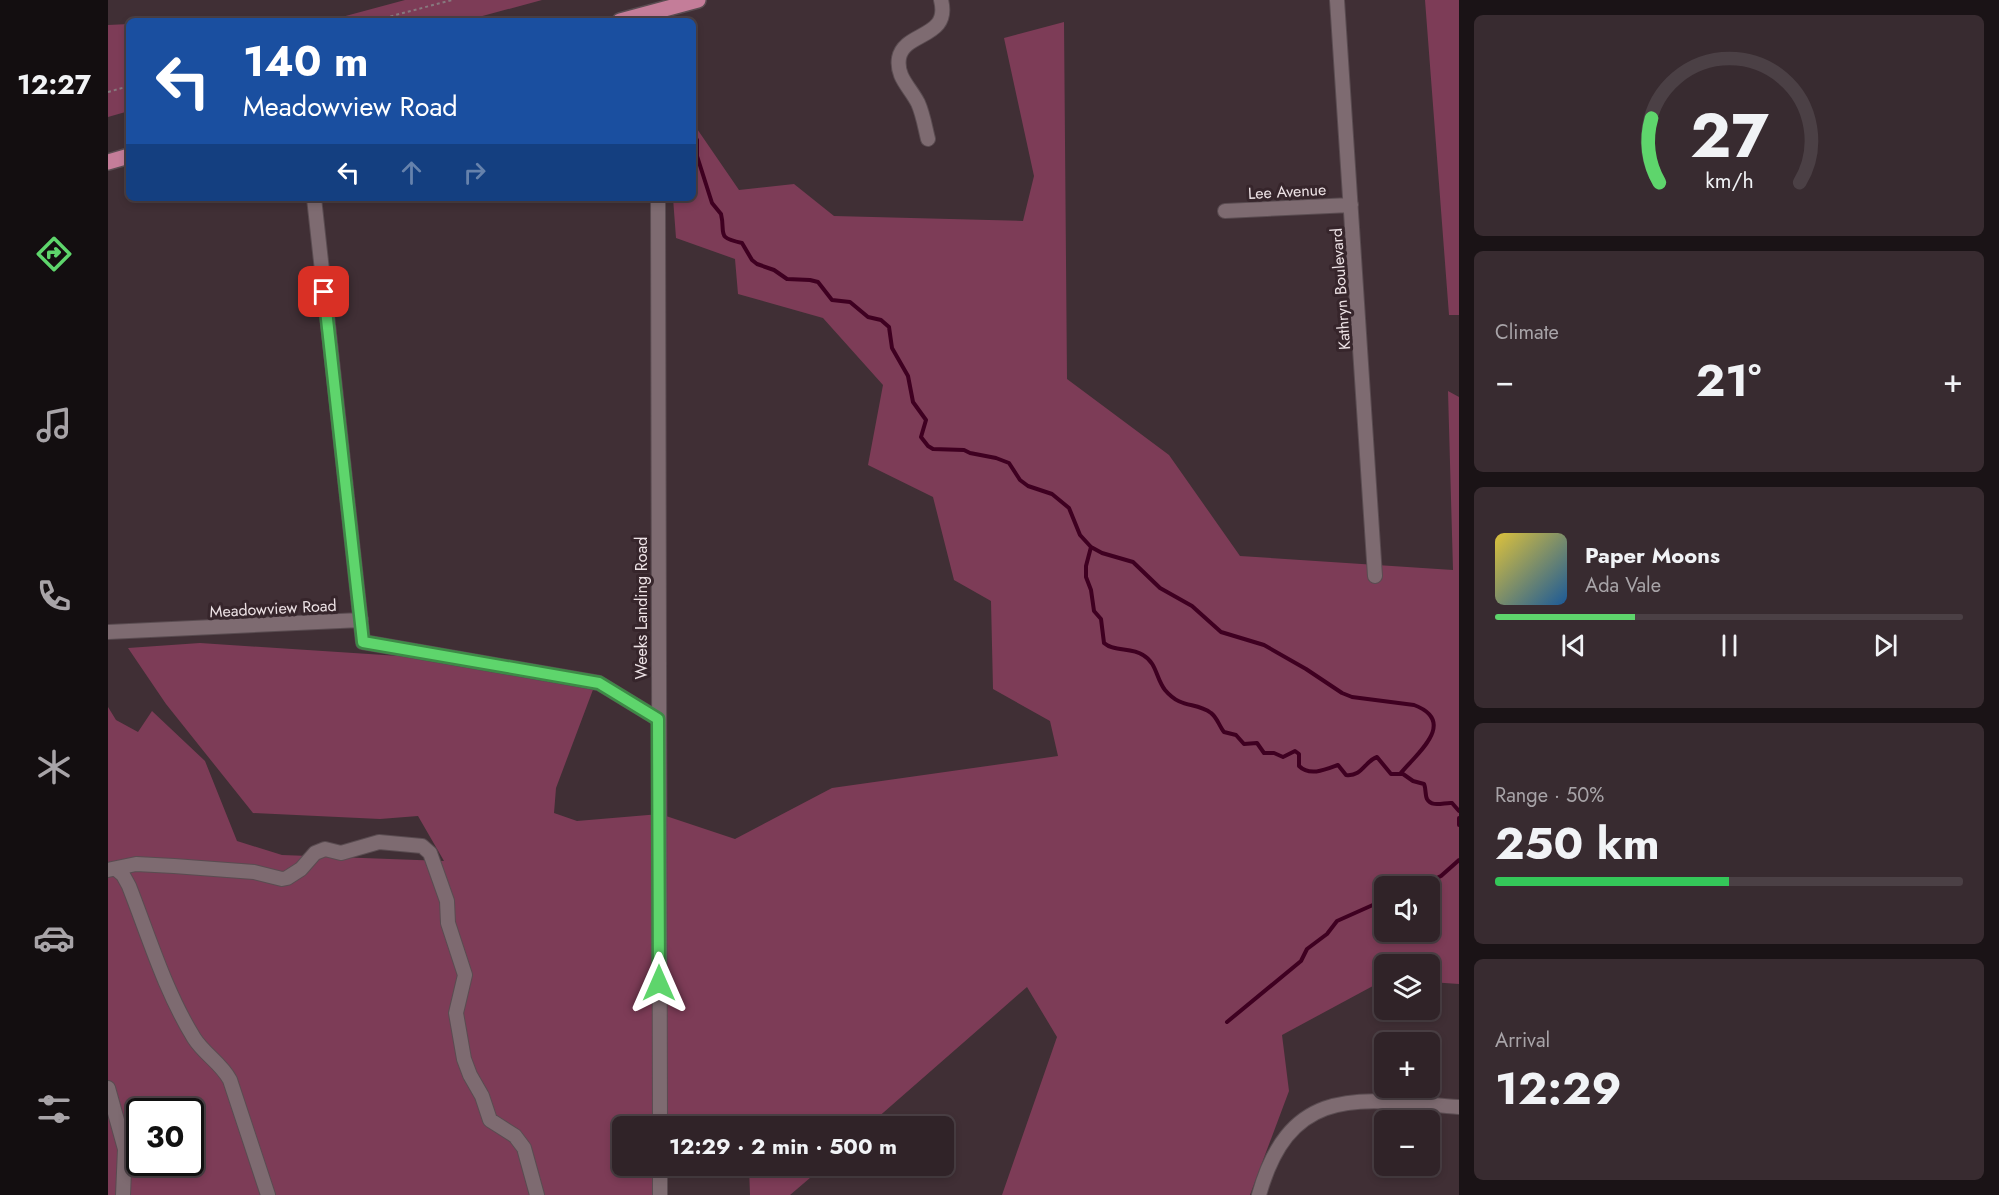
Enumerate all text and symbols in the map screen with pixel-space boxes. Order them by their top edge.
text: 140 m [243,31,369,92]
icon: left [144,42,222,120]
text: 12:27 [17,65,91,104]
text: Meadowview Road [243,87,458,126]
text: 27 [1690,90,1769,180]
icon: left [332,156,365,189]
icon: ahead [395,156,428,189]
icon: right [458,156,491,189]
text: km/h [1705,165,1753,196]
street label: Lee Avenue [1247,178,1327,205]
street label: Kathryn Boulevard [1325,227,1356,351]
icon: directions [33,233,75,275]
pin [298,266,349,317]
icon: arrive [307,275,340,308]
text: Climate [1495,318,1559,347]
text: 21° [1696,348,1761,413]
text: − [1495,357,1514,404]
text: + [1943,357,1963,404]
icon: music [33,404,75,446]
street label: Weeks Landing Road [630,537,653,679]
text: Paper Moons [1585,539,1720,571]
text: Ada Vale [1585,571,1661,600]
icon: phone [33,575,75,617]
street label: Meadowview Road [209,594,337,623]
icon: previous [1557,629,1590,662]
icon: pause [1713,629,1746,662]
icon: next [1869,629,1902,662]
icon: climate [33,746,75,788]
text: Range · 50% [1495,781,1604,810]
text: 250 km [1495,811,1660,876]
map controls [1374,876,1440,1176]
button: sound [1374,876,1440,942]
icon: car [33,917,75,959]
position arrow [627,951,691,1015]
button: layers [1374,954,1440,1020]
text: Arrival [1495,1026,1550,1055]
button: + [1374,1032,1440,1098]
text: 12:29 [1495,1056,1622,1121]
icon: filters [33,1088,75,1130]
speed limit sign: 30 [126,1098,204,1176]
button: − [1374,1110,1440,1176]
text: 12:29 · 2 min · 500 m [669,1130,897,1162]

